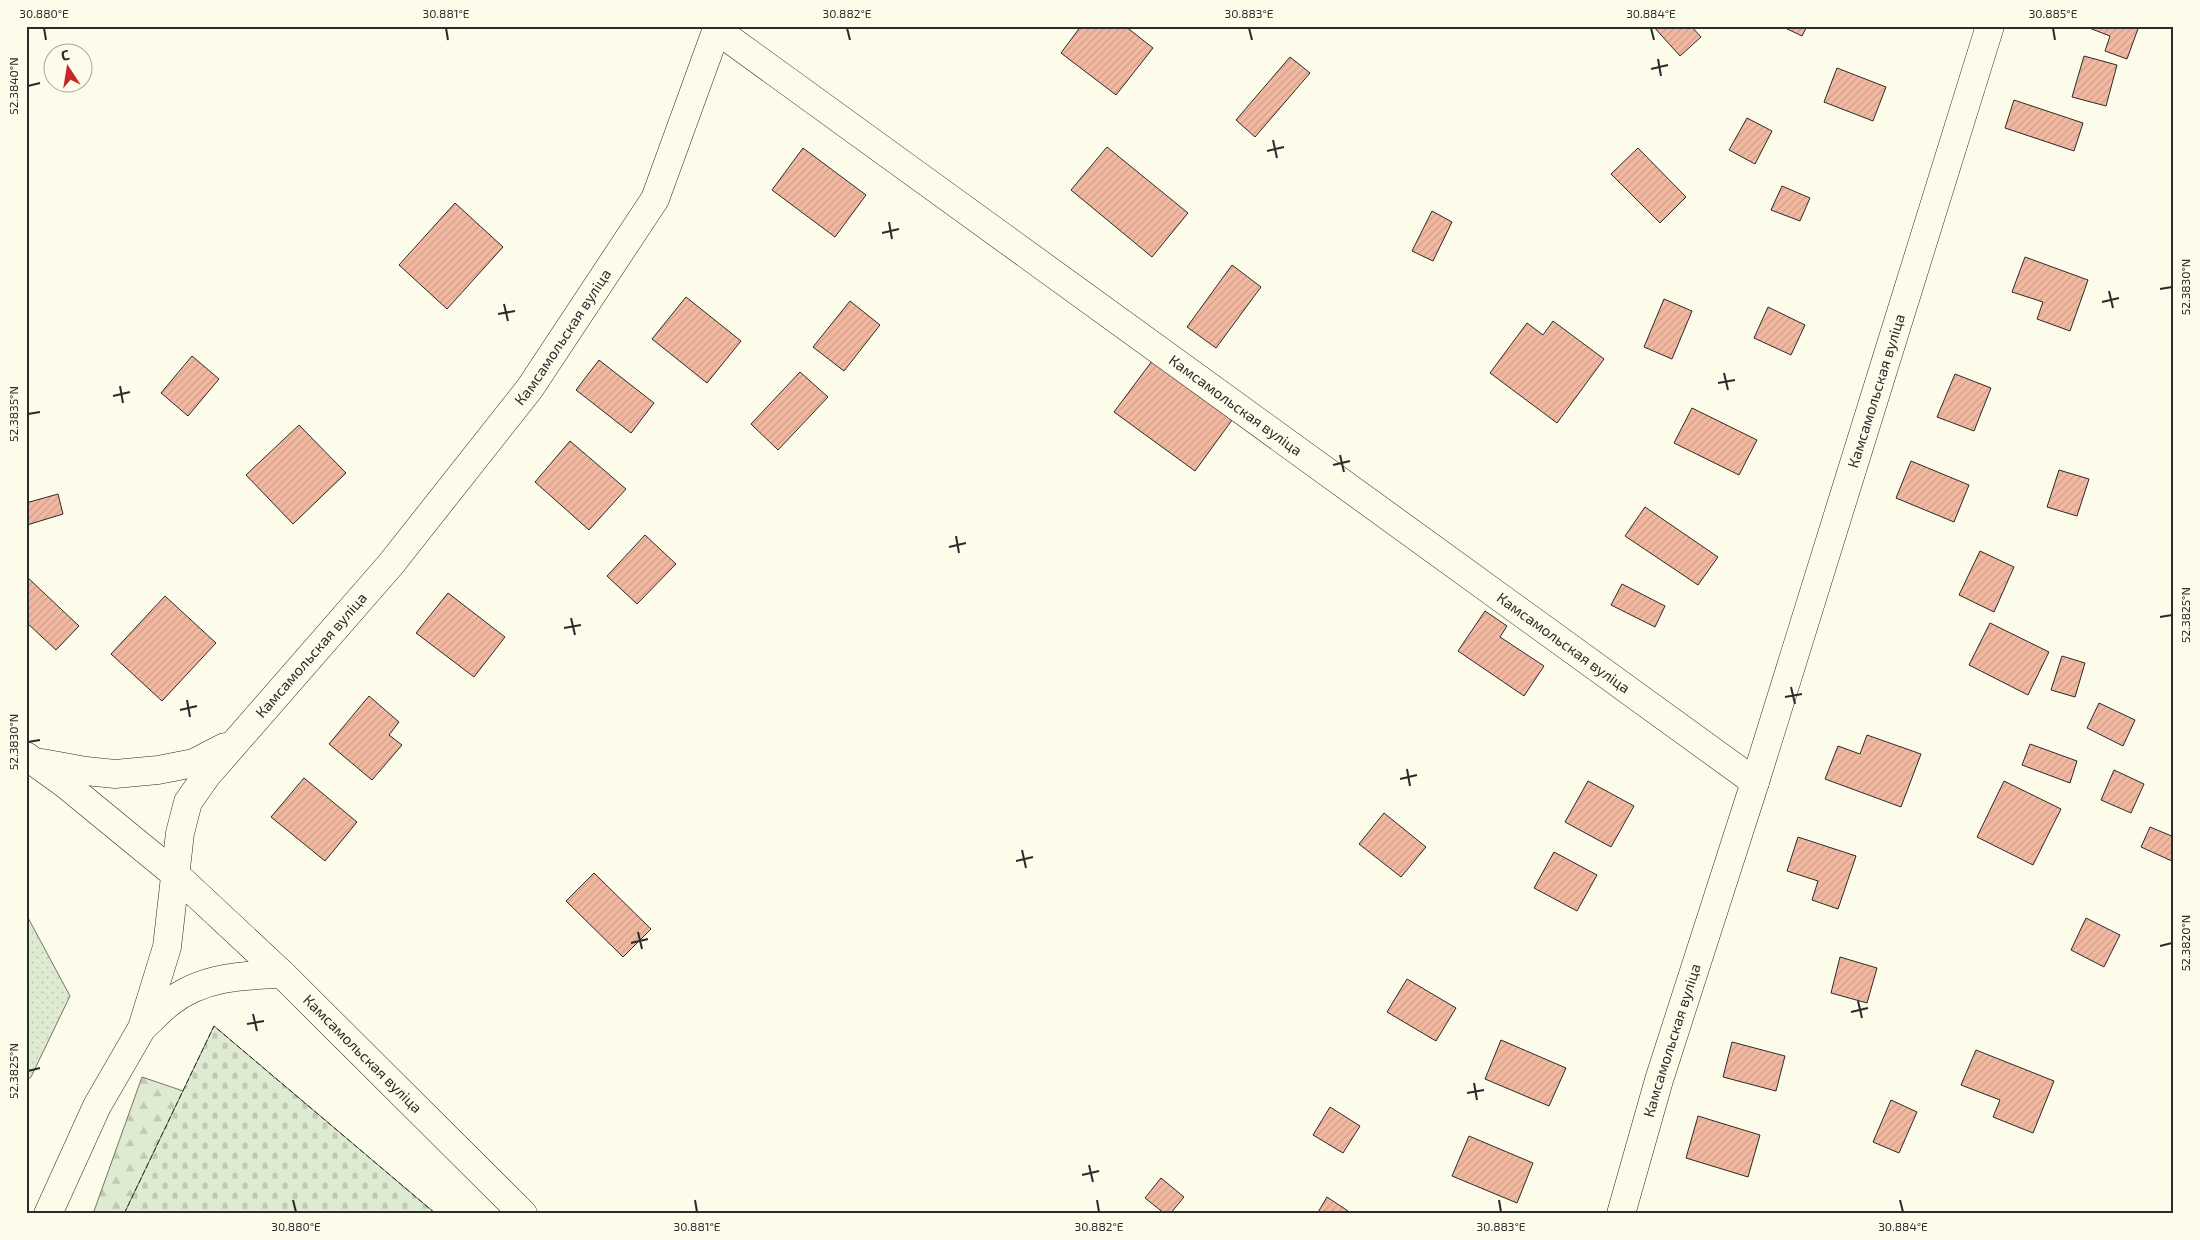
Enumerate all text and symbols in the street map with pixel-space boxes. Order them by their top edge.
text: 30.880°E [19,6,69,20]
text: 30.881°E [422,6,470,20]
text: 30.882°E [822,6,872,20]
text: 30.883°E [1225,6,1274,20]
text: 30.884°E [1626,6,1676,20]
text: 30.885°E [2029,6,2078,20]
north arrow [42,42,92,92]
text: С [59,46,71,64]
text: 52.3840°N [6,57,20,115]
text: 52.3830°N [2178,259,2192,315]
street label: Камсамольская вуліца [510,265,614,408]
street label: Камсамольская вуліца [1843,311,1908,470]
street label: Камсамольская вуліца [1166,350,1306,459]
text: 52.3835°N [6,386,20,442]
text: 52.3825°N [2178,587,2192,643]
street label: Камсамольская вуліца [251,588,370,721]
street label: Камсамольская вуліца [1494,588,1634,697]
text: 52.3830°N [6,714,20,770]
text: 52.3820°N [2178,915,2192,971]
street label: Камсамольская вуліца [1639,961,1704,1119]
street label: Камсамольская вуліца [300,990,426,1116]
text: 52.3825°N [6,1043,20,1099]
text: 30.880°E [271,1219,321,1233]
text: 30.881°E [673,1219,721,1233]
text: 30.882°E [1074,1219,1124,1233]
text: 30.883°E [1477,1219,1526,1233]
text: 30.884°E [1878,1219,1928,1233]

